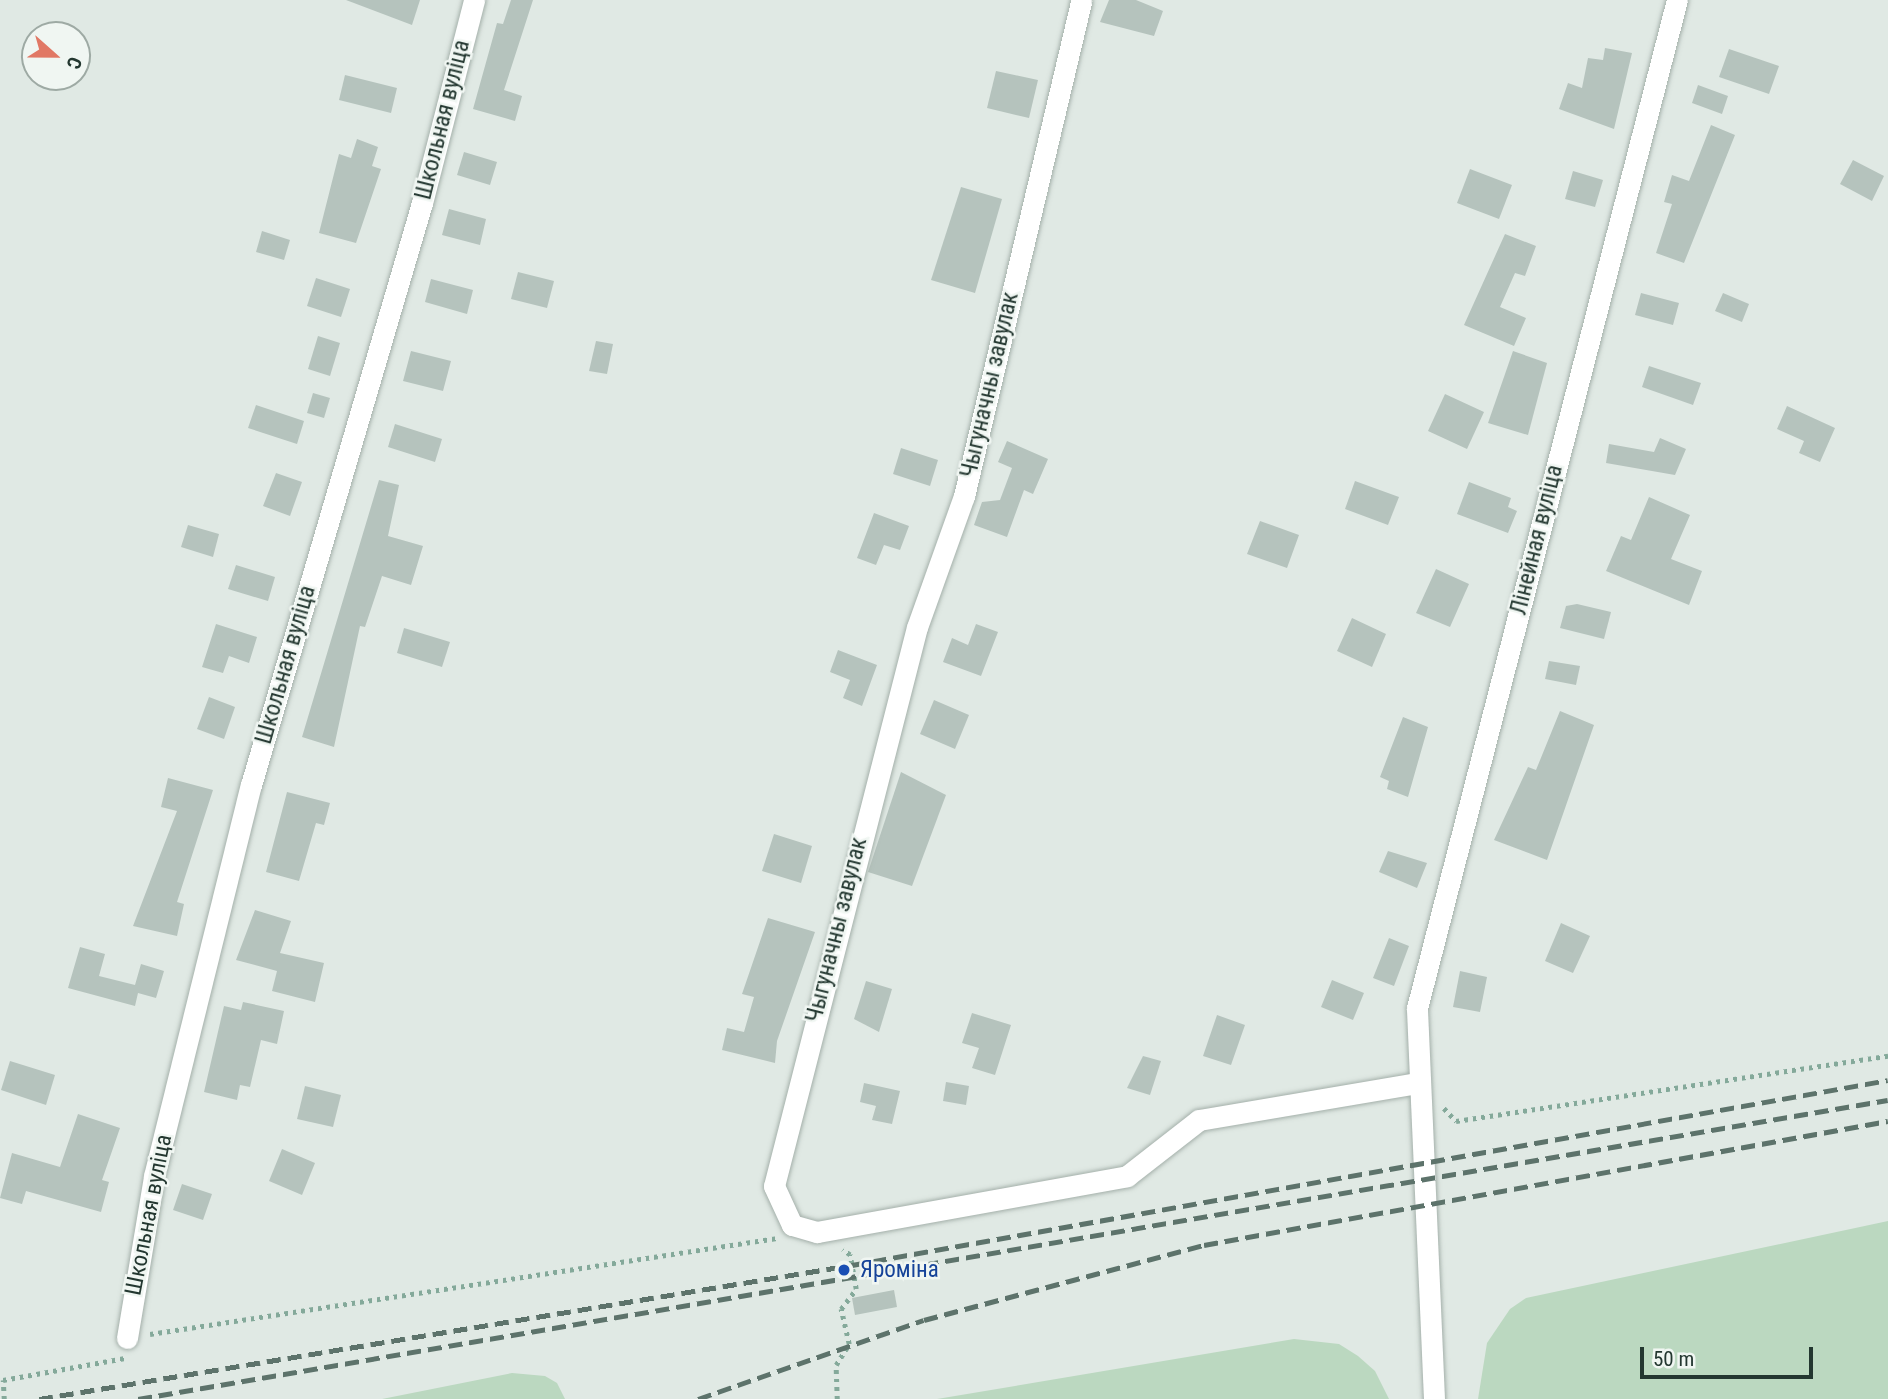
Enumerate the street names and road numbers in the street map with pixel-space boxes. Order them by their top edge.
street label: Школьная вуліца [410,37,476,203]
street label: Чыгуначны завулак [955,290,1025,480]
street label: Лінейная вуліца [1505,462,1569,618]
street label: Школьная вуліца [250,583,322,747]
street label: Чыгуначны завулак [801,835,873,1025]
street label: Школьная вуліца [120,1132,178,1298]

